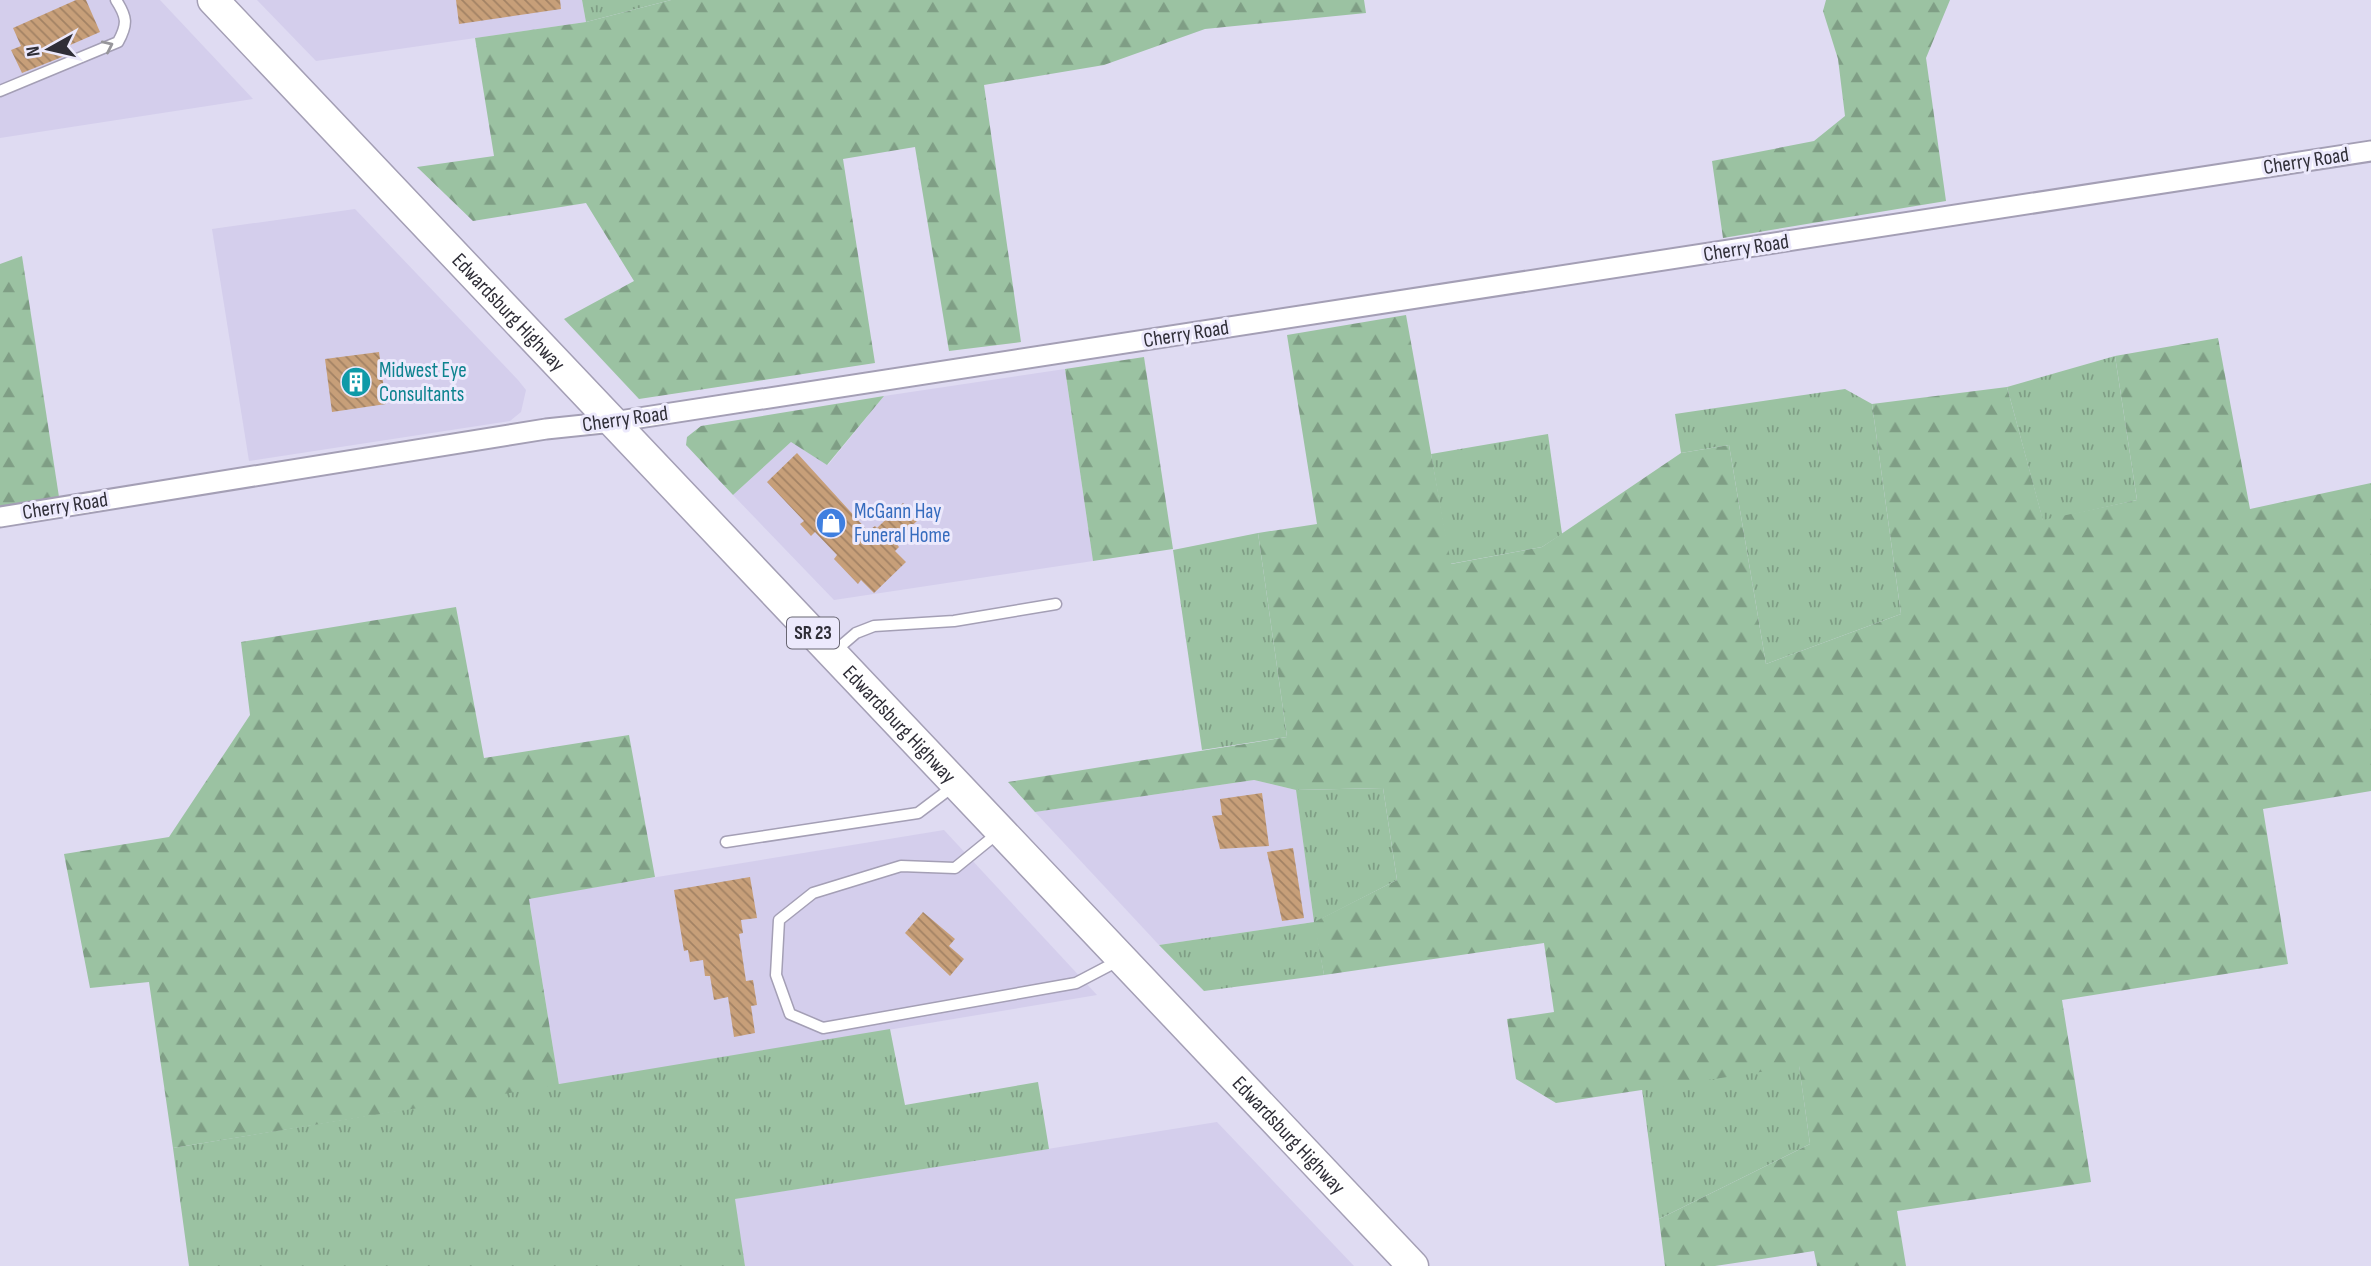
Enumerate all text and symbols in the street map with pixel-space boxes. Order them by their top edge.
north arrow [14,14,84,84]
one-way arrow [101,40,113,54]
text: N [22,45,46,58]
street label: Cherry Road [2261,142,2351,180]
street label: Cherry Road [1701,229,1791,267]
street label: Edwardsburg Highway [447,248,571,376]
street label: Cherry Road [1141,315,1231,353]
place label: Midwest Eye Consultants [379,358,467,407]
building icon: Midwest Eye Consultants [339,365,373,399]
street label: Cherry Road [581,401,669,437]
street label: Cherry Road [20,487,110,525]
place label: McGann Hay Funeral Home [854,499,950,548]
shop icon: McGann Hay Funeral Home [814,506,848,540]
road number: SR 23 [787,618,839,648]
street label: Edwardsburg Highway [838,660,961,789]
street label: Edwardsburg Highway [1227,1071,1351,1199]

